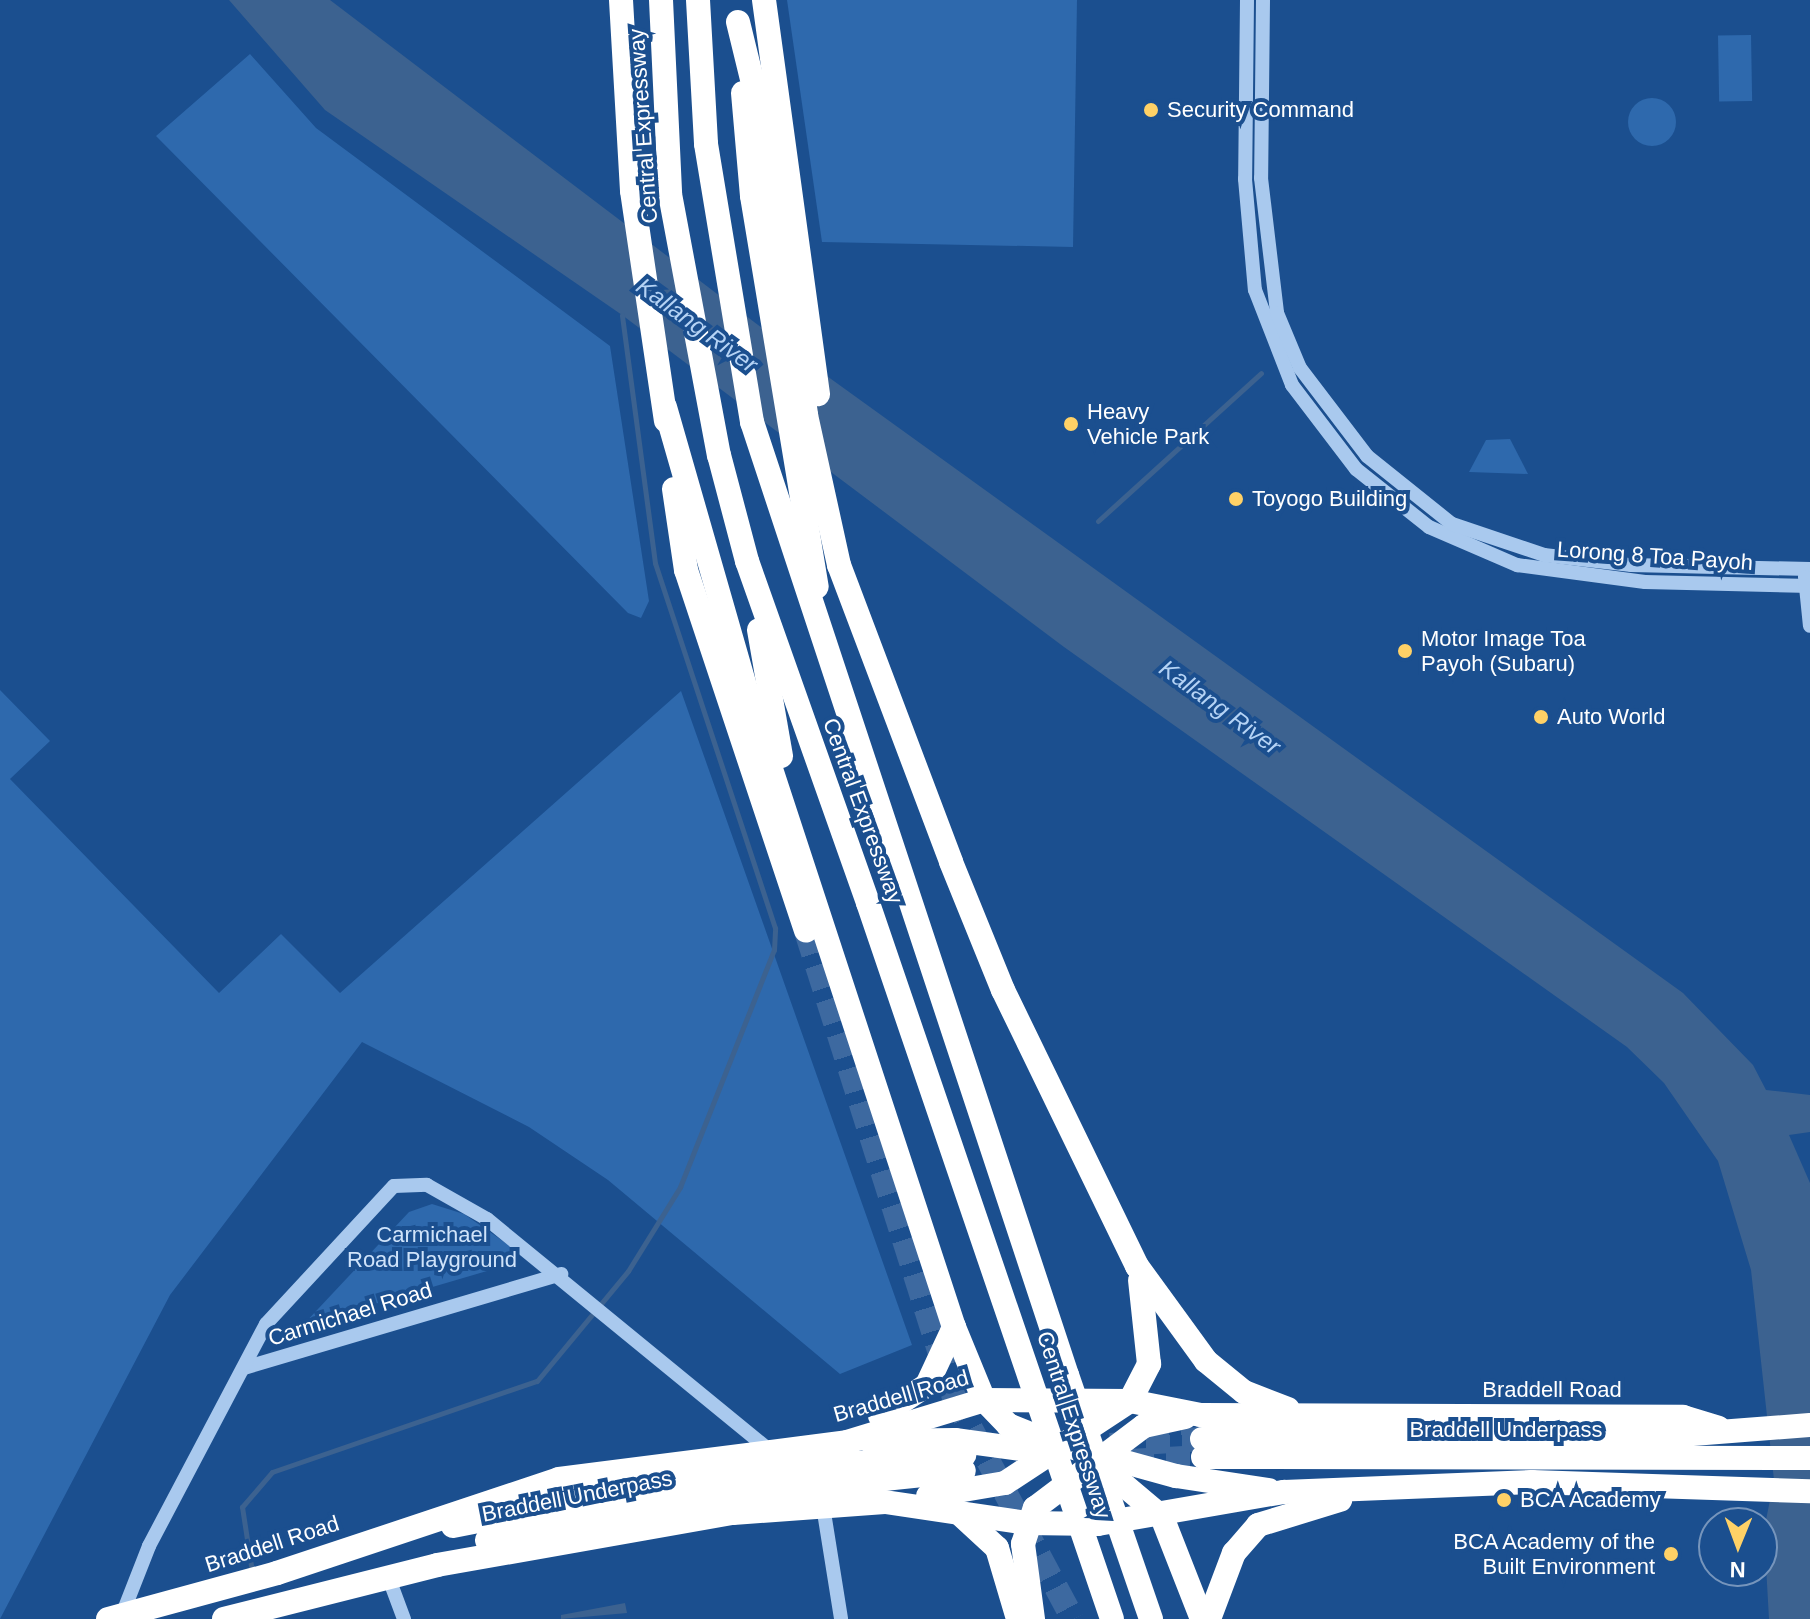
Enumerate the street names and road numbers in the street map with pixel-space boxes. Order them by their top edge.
street label: Central Expressway [623,28,663,224]
street label: Lorong 8 Toa Payoh [1556,536,1754,576]
street label: Central Expressway [817,715,909,907]
street label: Carmichael Road [265,1277,435,1351]
street label: Central Expressway [1031,1328,1117,1522]
street label: Braddell Road [830,1364,972,1428]
street label: Braddell Road [1482,1377,1622,1403]
street label: Braddell Underpass [1409,1417,1603,1443]
street label: Braddell Underpass [480,1465,674,1527]
street label: Braddell Road [202,1510,342,1578]

